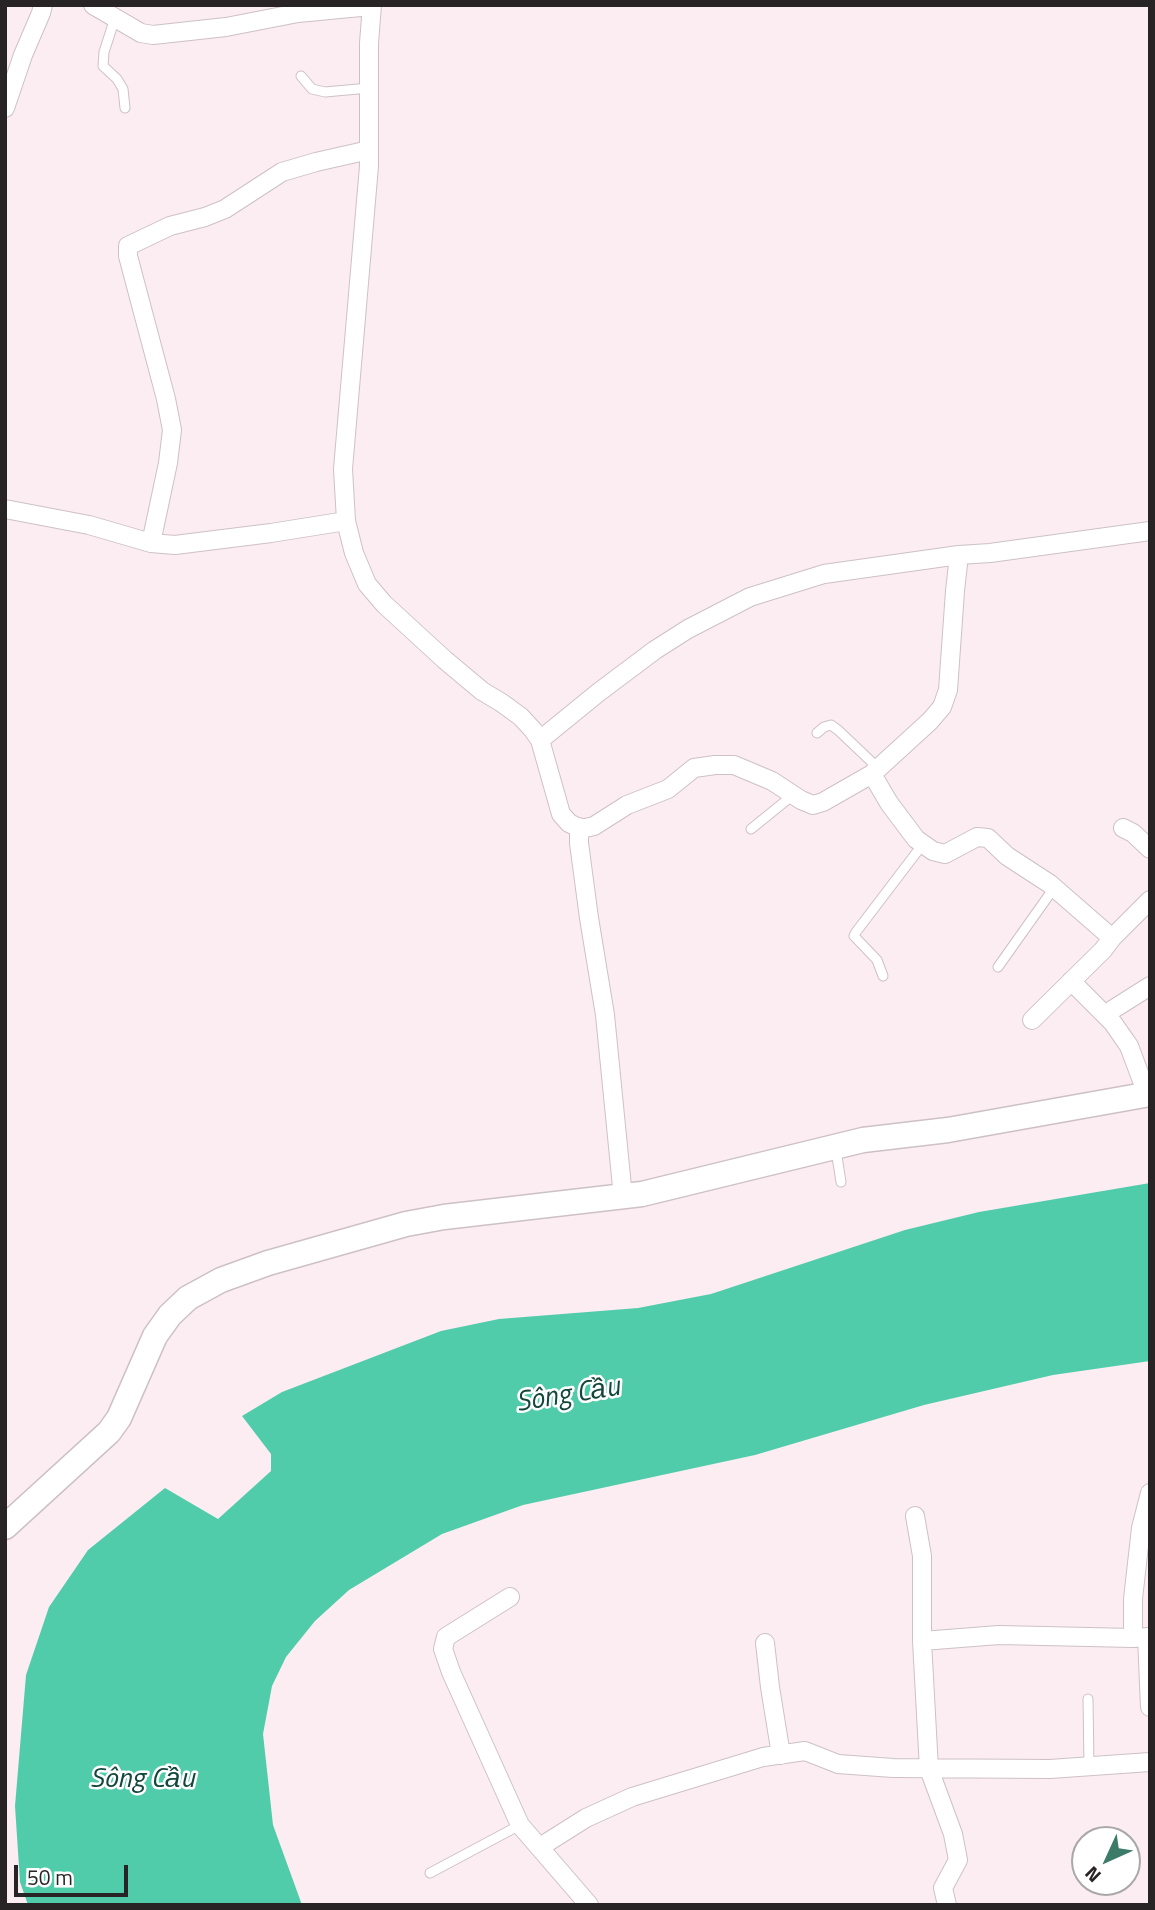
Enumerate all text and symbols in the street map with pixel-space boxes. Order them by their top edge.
water label: Sông Cầu [514,1371,622,1421]
water label: Sông Cầu [90,1763,194,1797]
north arrow [1071,1826,1141,1896]
scale bar [18,1850,131,1894]
text: N [1077,1860,1107,1890]
text: 50 m [27,1861,73,1893]

